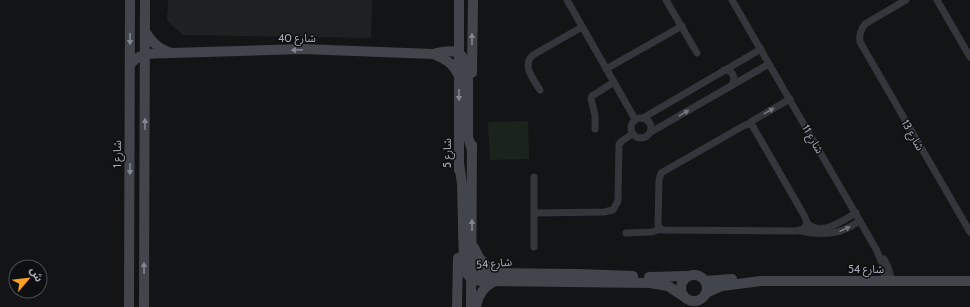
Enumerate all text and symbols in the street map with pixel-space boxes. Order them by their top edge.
street label: شارع 40 [278,31,316,46]
one-way arrow [469,32,475,45]
one-way arrow [127,33,133,46]
one-way arrow [291,46,303,53]
one-way arrow [456,89,462,102]
one-way arrow [763,108,775,114]
one-way arrow [679,109,690,116]
one-way arrow [142,117,148,130]
street label: شارع 13 [898,117,928,154]
street label: شارع 11 [798,122,827,157]
street label: شارع 5 [440,138,455,168]
street label: شارع 1 [110,140,125,168]
one-way arrow [127,163,133,176]
one-way arrow [469,218,475,231]
one-way arrow [839,225,851,231]
street label: شارع 54 [475,254,513,273]
north arrow [8,259,48,299]
one-way arrow [141,261,147,274]
street label: شارع 54 [848,262,884,277]
text: ش [27,264,47,284]

